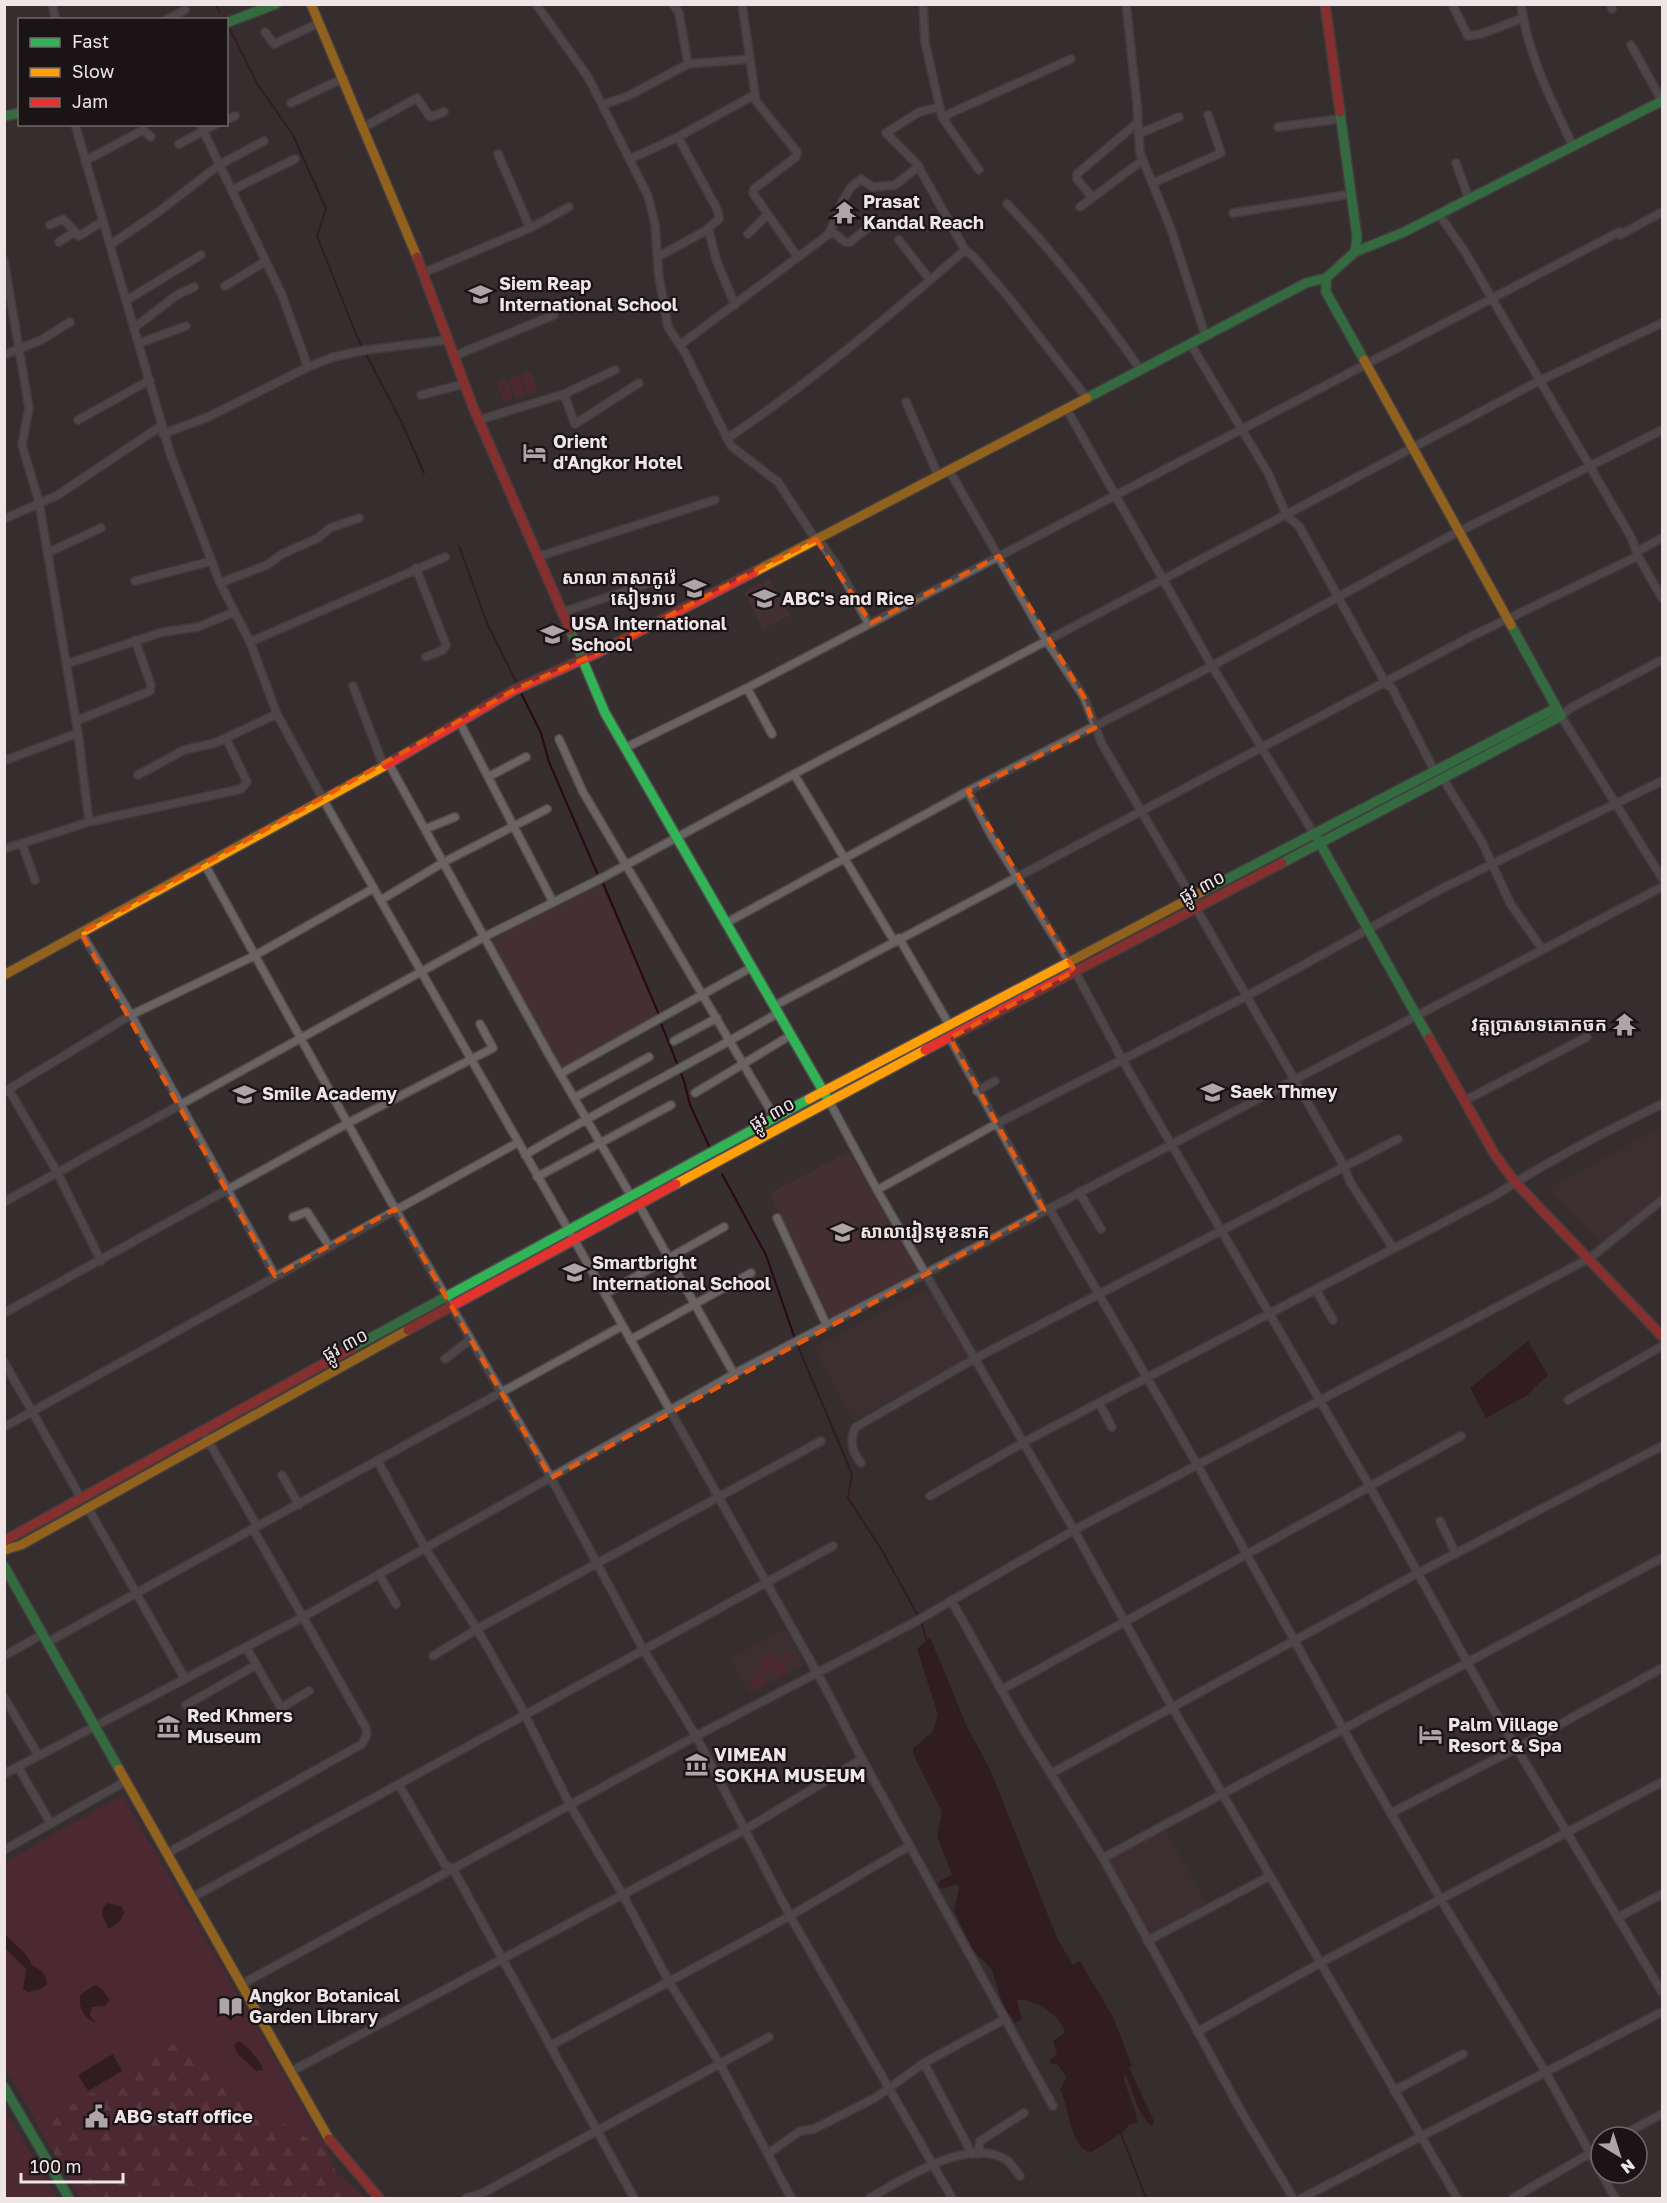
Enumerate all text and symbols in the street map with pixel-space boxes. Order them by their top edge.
legend [18,18,228,126]
text: Fast [72,30,109,52]
text: Slow [72,60,115,82]
text: Jam [72,90,108,112]
place label: Prasat Kandal Reach [863,190,984,233]
temple icon: Prasat Kandal Reach [832,199,858,225]
place label: Siem Reap International School [499,272,678,315]
school or university icon: Siem Reap International School [468,281,494,307]
place label: Orient d'Angkor Hotel [553,430,683,473]
hotel icon: Orient d'Angkor Hotel [522,439,548,465]
place label: សាលា ភាសាកូរ៉េ សៀមរាប [562,566,676,610]
school or university icon: សាលា ភាសាកូរ៉េ សៀមរាប [681,575,707,601]
school or university icon: ABC's and Rice [751,586,777,612]
place label: ABC's and Rice [782,587,915,609]
place label: USA International School [571,612,727,655]
school or university icon: USA International School [540,621,566,647]
street label: ផ្លូវ ៣០ [1175,865,1231,913]
temple icon: វត្តប្រាសាទគោកចក [1612,1012,1638,1038]
place label: វត្តប្រាសាទគោកចក [1471,1013,1607,1036]
school or university icon: Saek Thmey [1199,1079,1225,1105]
place label: Saek Thmey [1230,1080,1338,1102]
school or university icon: Smile Academy [231,1081,257,1107]
place label: Smile Academy [262,1082,397,1104]
street label: ផ្លូវ ៣០ [745,1092,801,1140]
school or university icon: សាលារៀនមុខនាគ [829,1219,855,1245]
place label: សាលារៀនមុខនាគ [860,1220,989,1243]
place label: Smartbright International School [592,1251,771,1294]
school or university icon: Smartbright International School [561,1260,587,1286]
street label: ផ្លូវ ៣០ [318,1323,374,1371]
place label: Red Khmers Museum [187,1704,293,1747]
museum icon: Red Khmers Museum [156,1713,182,1739]
place label: Palm Village Resort & Spa [1448,1713,1562,1756]
hotel icon: Palm Village Resort & Spa [1417,1722,1443,1748]
place label: VIMEAN SOKHA MUSEUM [714,1743,866,1786]
museum icon: VIMEAN SOKHA MUSEUM [683,1752,709,1778]
place label: Angkor Botanical Garden Library [249,1984,400,2027]
library icon: Angkor Botanical Garden Library [218,1993,244,2019]
public building icon: ABG staff office [83,2104,109,2130]
place label: ABG staff office [114,2105,253,2127]
north arrow [1589,2125,1649,2185]
scale bar [21,2146,123,2184]
text: 100 m [30,2155,81,2177]
text: N [1617,2155,1639,2178]

